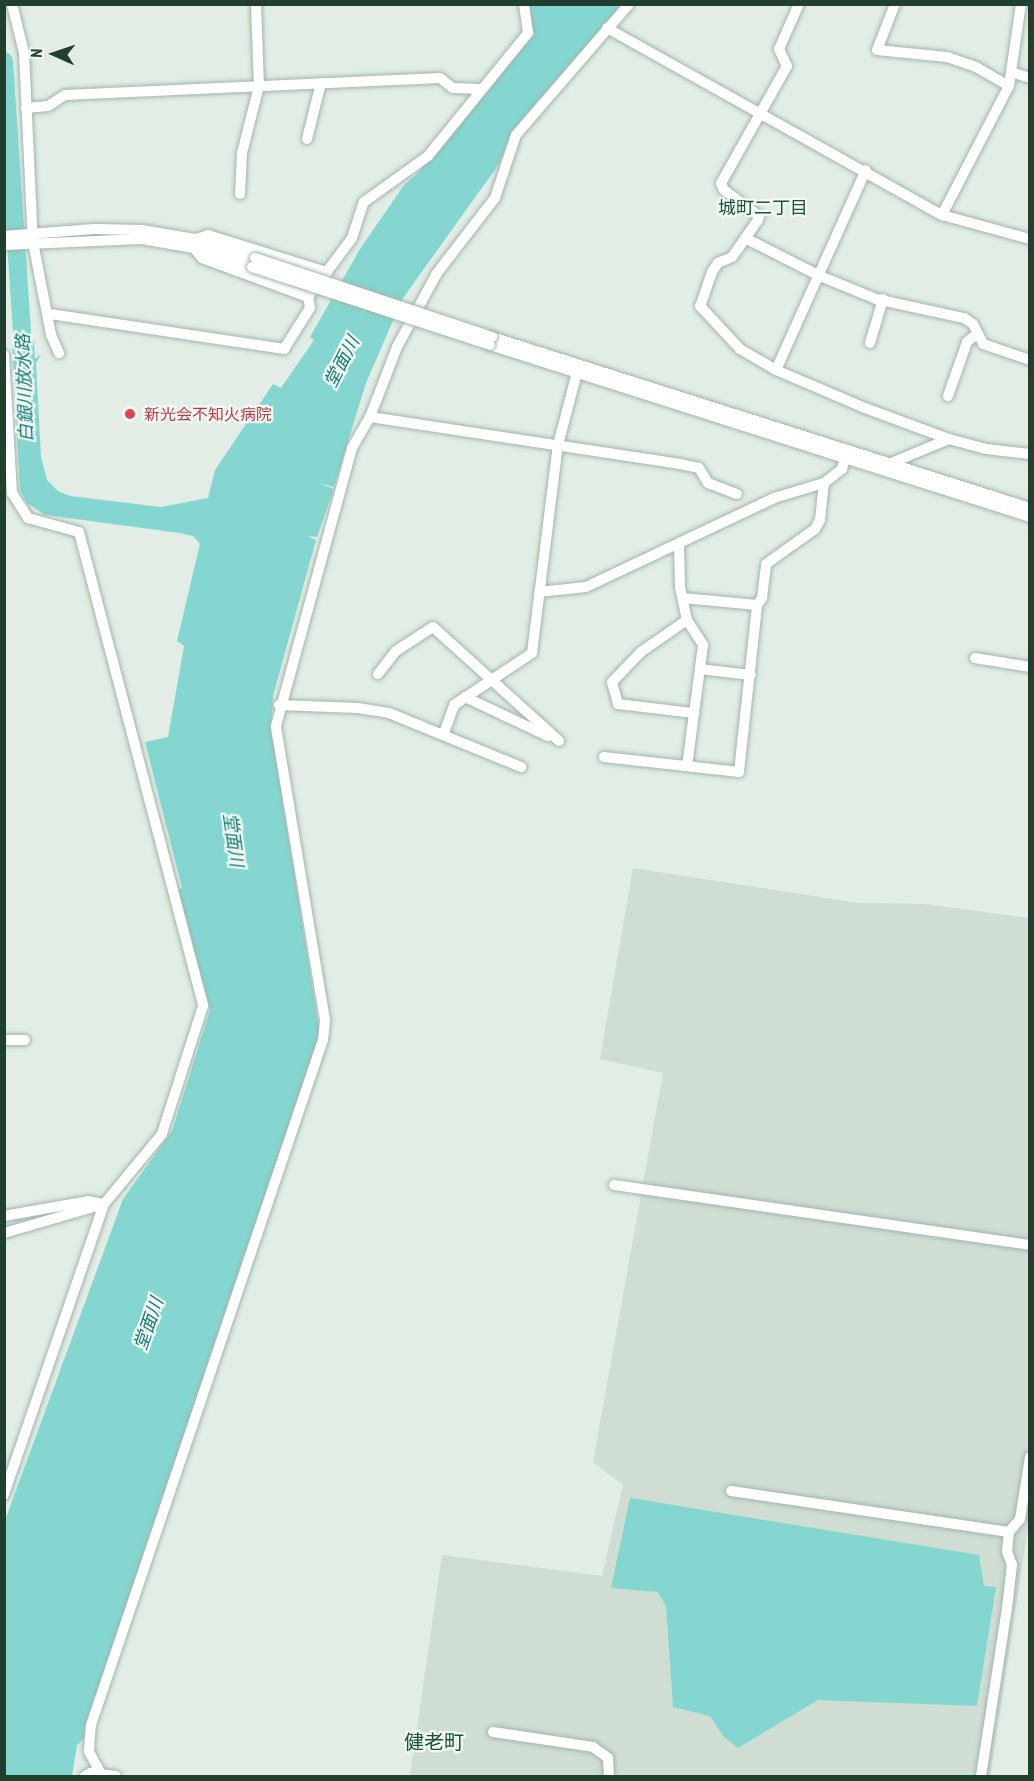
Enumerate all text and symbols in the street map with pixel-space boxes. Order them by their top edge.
north arrow [24,24,84,84]
text: N [26,48,46,58]
district label: 城町二丁目 [718,197,808,219]
water label: 堂面川 [320,333,364,391]
water label: 白銀川放水路 [12,334,38,442]
place label: 新光会不知火病院 [144,404,272,424]
marker: 新光会不知火病院 [121,405,139,423]
water label: 堂面川 [219,812,247,868]
water label: 堂面川 [130,1295,168,1353]
district label: 健老町 [404,1730,464,1754]

